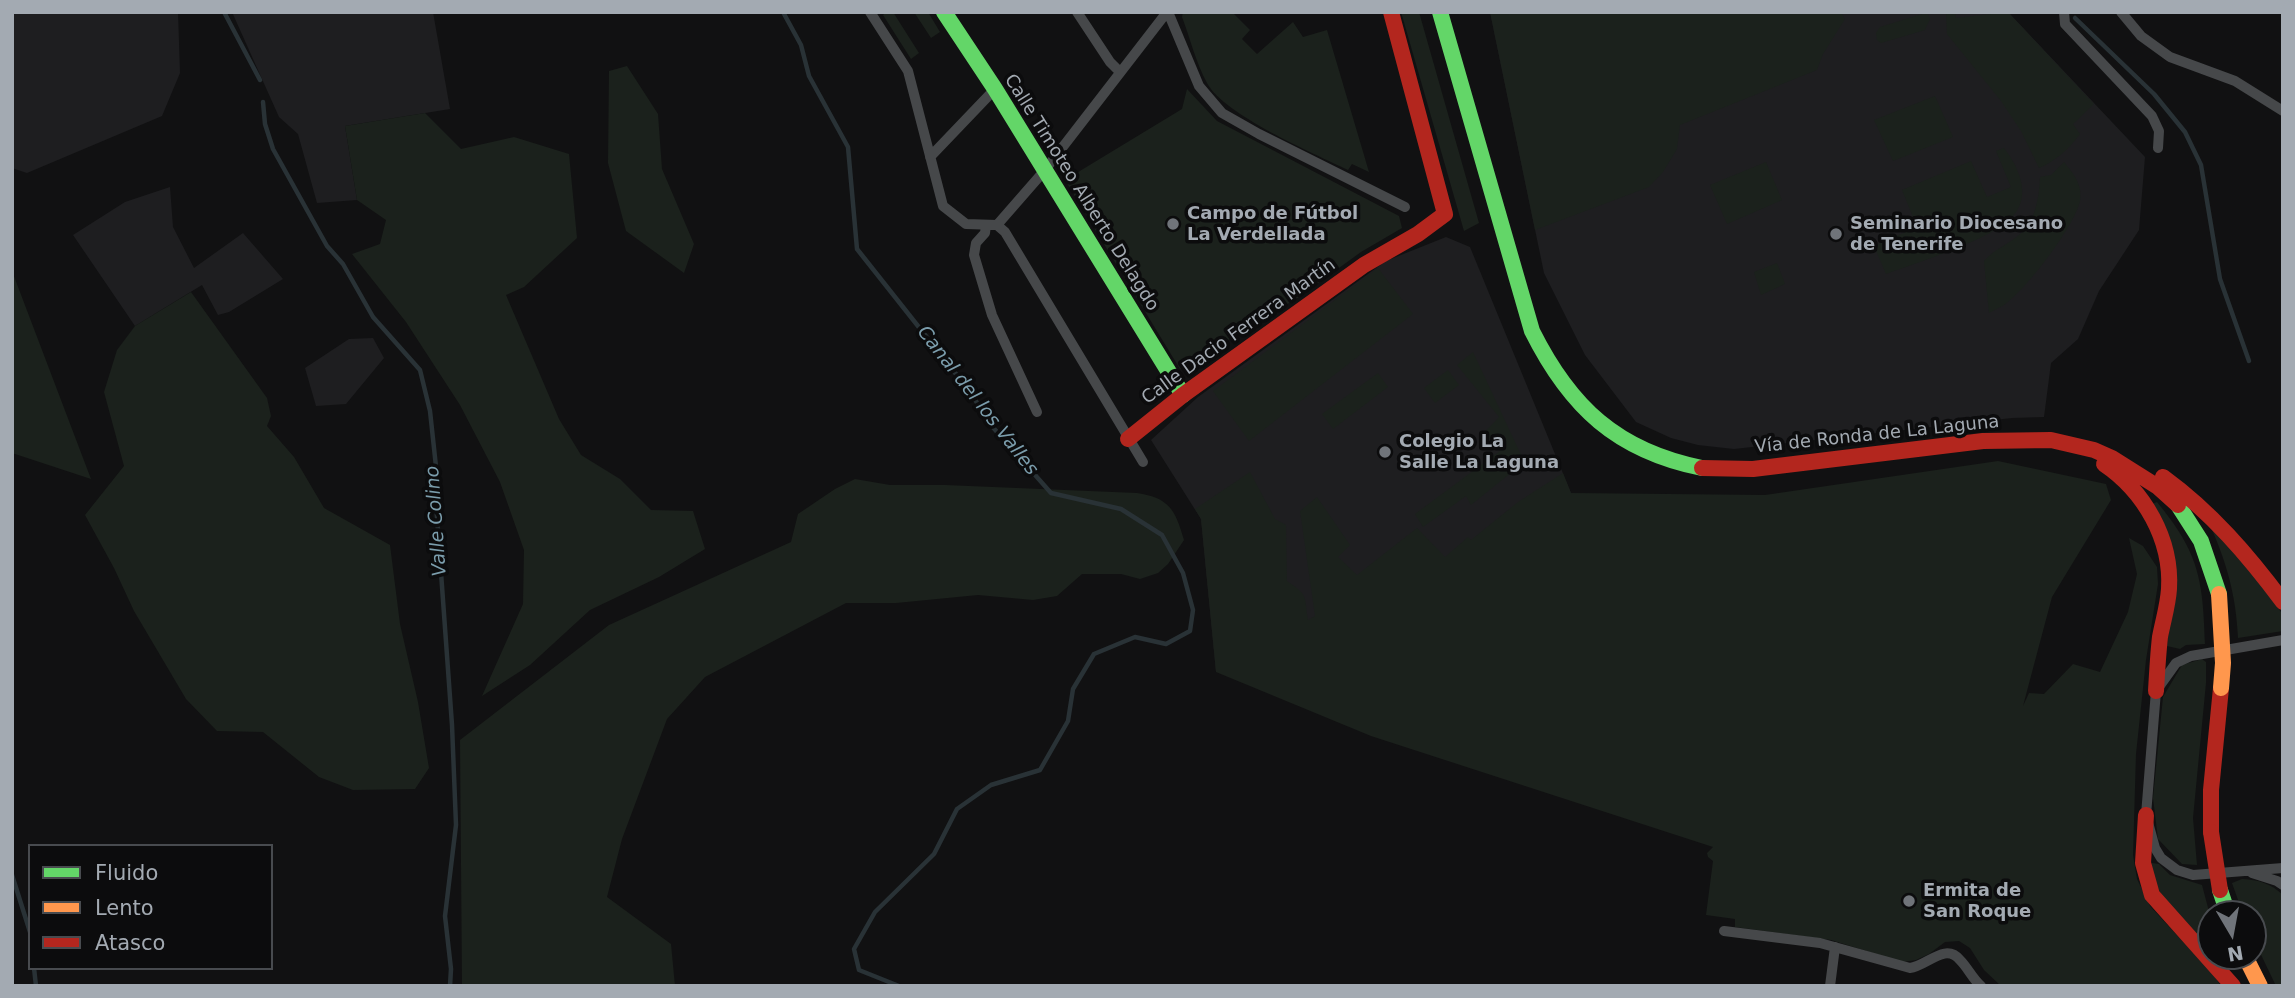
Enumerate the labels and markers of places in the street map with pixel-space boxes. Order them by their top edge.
place label: Campo de Fútbol La Verdellada [1187,203,1358,246]
place label: Seminario Diocesano de Tenerife [1850,213,2063,256]
marker: Campo de Fútbol La Verdellada [1165,216,1181,232]
marker: Seminario Diocesano de Tenerife [1828,226,1844,242]
place label: Colegio La Salle La Laguna [1399,431,1559,474]
marker: Colegio La Salle La Laguna [1377,444,1393,460]
place label: Ermita de San Roque [1923,880,2031,922]
marker: Ermita de San Roque [1901,893,1917,909]

